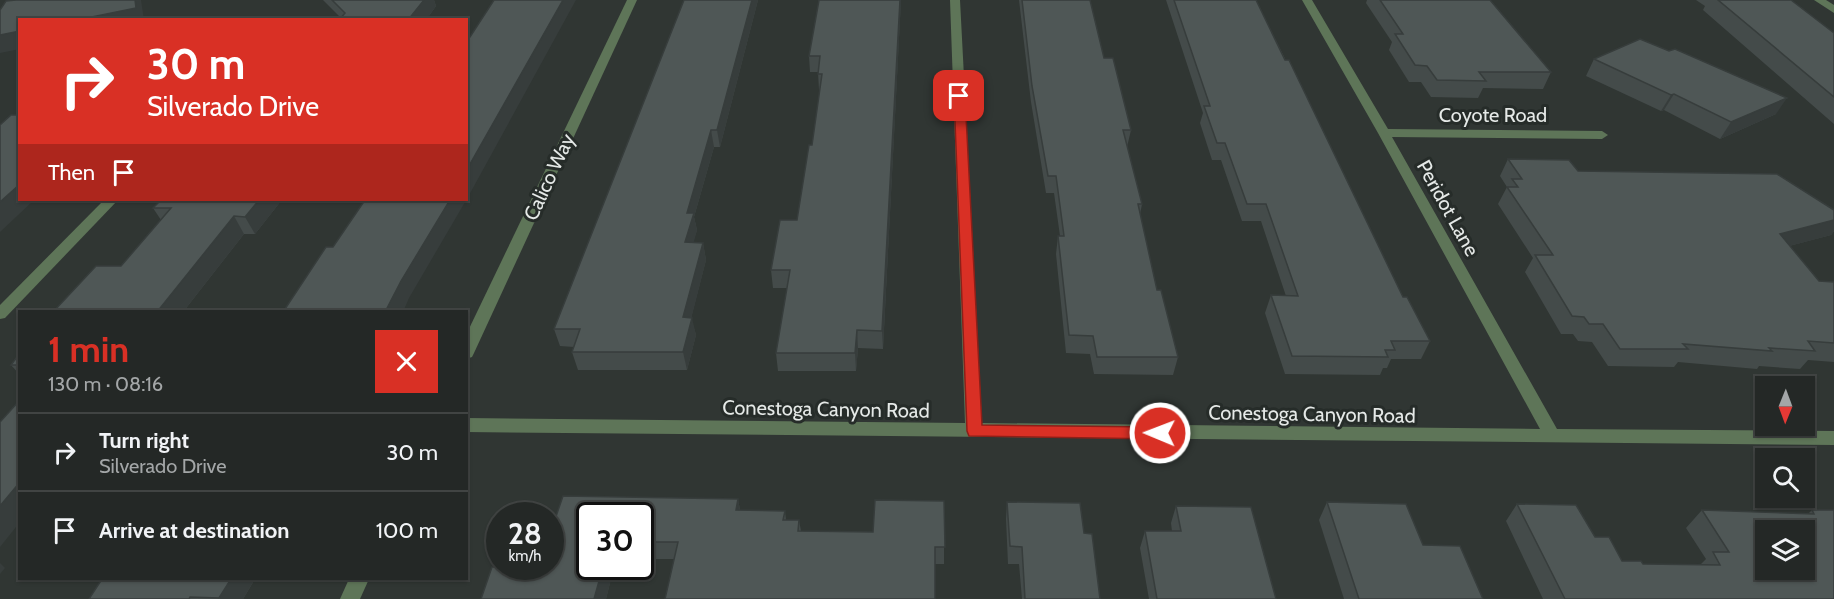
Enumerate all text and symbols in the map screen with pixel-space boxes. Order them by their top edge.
text: 30 m [147,38,245,90]
icon: right [48,42,126,120]
pin [933,70,984,121]
icon: arrive [942,79,975,112]
text: Silverado Drive [147,90,319,123]
street label: Coyote Road [1439,103,1547,127]
street label: Calico Way [519,130,579,224]
icon: arrive [107,156,140,189]
street label: Peridot Lane [1412,156,1484,260]
text: Then [48,159,95,186]
text: 1 min [48,327,129,371]
button: close [375,330,438,393]
text: 130 m · 08:16 [48,372,163,396]
north arrow [1755,376,1815,436]
map controls [1755,376,1815,580]
street label: Conestoga Canyon Road [722,395,930,423]
street label: Conestoga Canyon Road [1208,400,1416,428]
position arrow [1128,401,1192,465]
text: Turn right [99,427,189,454]
icon: right [48,436,81,469]
text: 30 m [386,439,438,466]
button: search [1755,448,1815,508]
text: Silverado Drive [99,454,227,478]
speed limit sign: 30 [576,502,654,580]
icon: arrive [48,514,81,547]
text: 28 [508,515,542,552]
text: Arrive at destination [99,517,289,544]
text: 100 m [376,517,438,544]
button: layers [1755,520,1815,580]
text: km/h [509,547,541,565]

